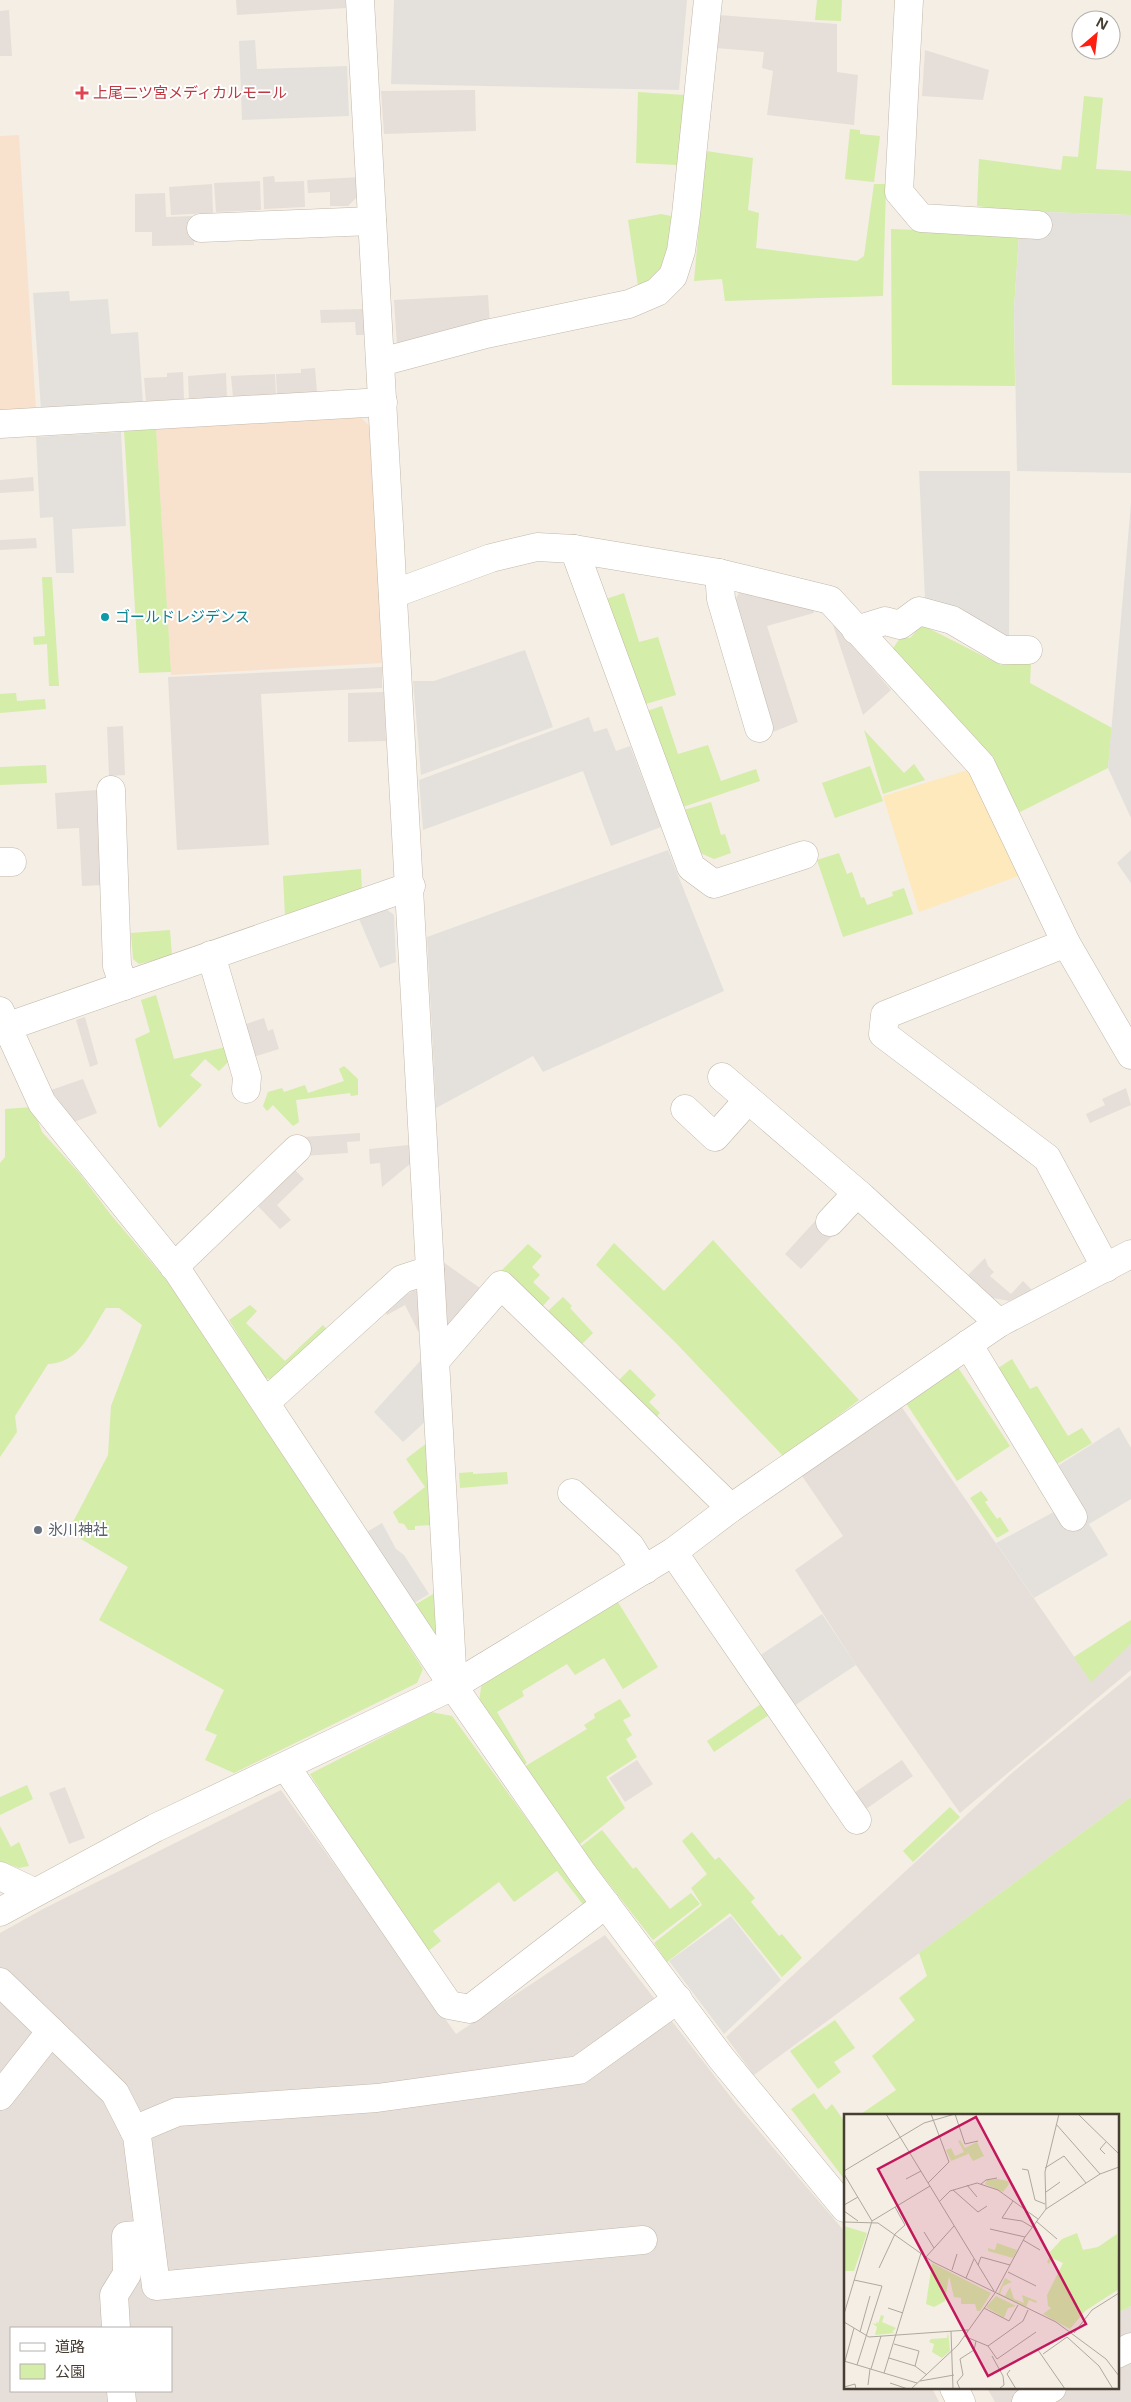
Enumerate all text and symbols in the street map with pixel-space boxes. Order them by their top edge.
north arrow [1071,10,1121,60]
text: N [1093,12,1112,34]
place label: 上尾二ツ宮メディカルモール [93,82,287,102]
marker: 上尾二ツ宮メディカルモール [75,86,89,100]
place label: ゴールドレジデンス [115,606,250,626]
marker: ゴールドレジデンス [99,611,111,623]
place label: 氷川神社 [48,1519,108,1539]
marker: 氷川神社 [32,1524,44,1536]
inset map [844,2114,1118,2390]
legend [10,2327,172,2392]
text: 道路 [55,2336,85,2356]
text: 公園 [55,2361,85,2381]

